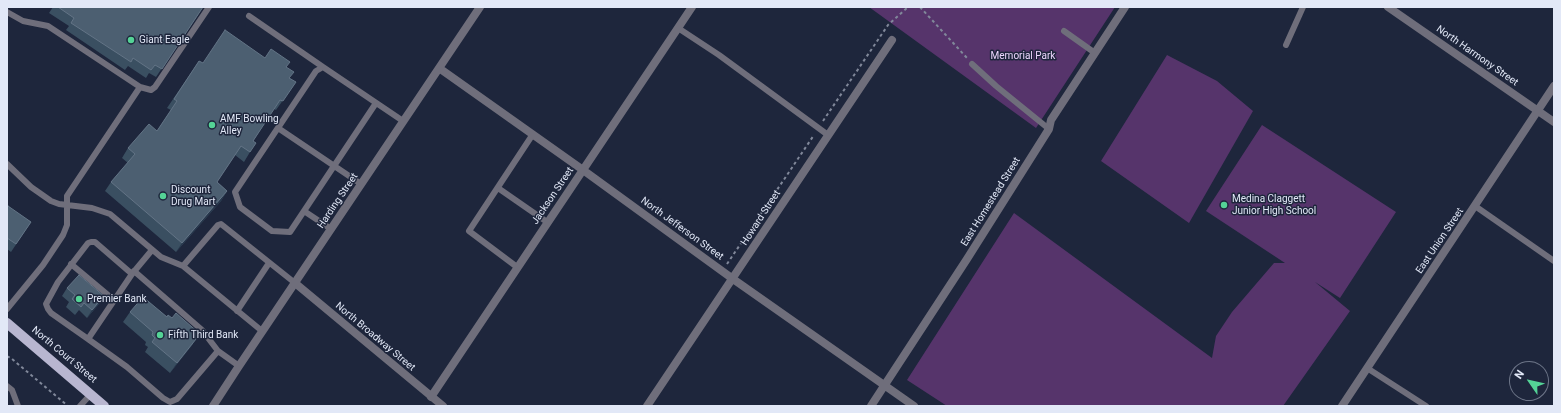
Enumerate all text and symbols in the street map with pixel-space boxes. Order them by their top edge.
street label: North Harmony Street [1434,23,1520,89]
place label: Giant Eagle [139,34,189,46]
marker: Giant Eagle [126,35,136,45]
park label: Memorial Park [991,50,1055,62]
place label: AMF Bowling Alley [220,113,279,136]
marker: AMF Bowling Alley [207,120,217,130]
street label: East Homestead Street [959,155,1023,249]
street label: Jackson Street [529,165,577,227]
street label: Harding Street [315,171,361,231]
place label: Discount Drug Mart [171,184,216,208]
street label: Howard Street [739,188,783,248]
marker: Discount Drug Mart [158,191,168,201]
place label: Medina Claggett Junior High School [1232,193,1316,216]
street label: North Jefferson Street [638,195,726,263]
marker: Medina Claggett Junior High School [1219,200,1229,210]
street label: East Union Street [1414,206,1466,276]
place label: Premier Bank [87,293,147,305]
marker: Premier Bank [74,294,84,304]
street label: North Broadway Street [333,300,417,374]
street label: North Court Street [29,324,99,386]
place label: Fifth Third Bank [168,329,238,341]
marker: Fifth Third Bank [155,330,165,340]
north arrow [1509,361,1549,401]
text: N [1512,368,1527,381]

